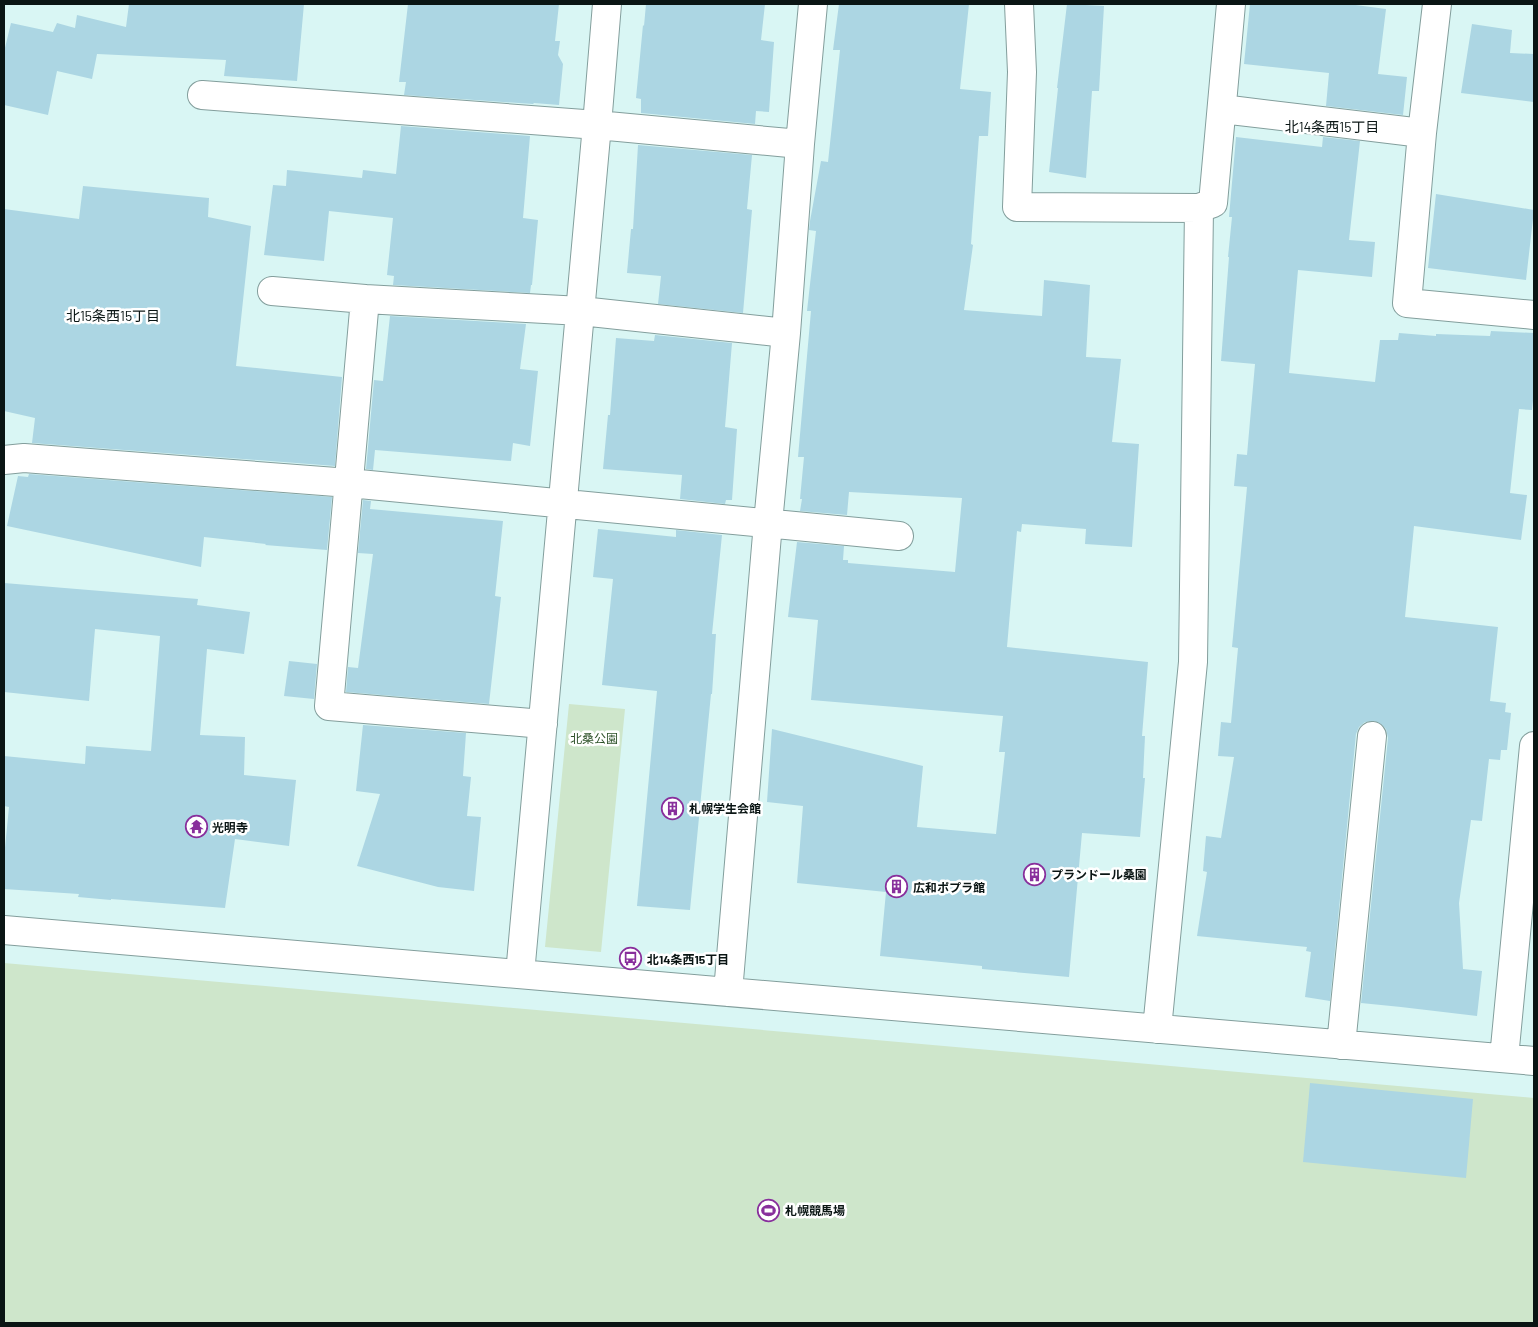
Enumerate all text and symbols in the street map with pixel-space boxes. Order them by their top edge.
district label: 北14条西15丁目 [1285,118,1379,135]
district label: 北15条西15丁目 [66,307,160,324]
park label: 北桑公園 [570,731,618,745]
building icon: 札幌学生会館 [661,796,685,820]
place label: 札幌学生会館 [689,801,761,815]
temple icon: 光明寺 [184,815,208,839]
place label: 光明寺 [212,820,248,834]
building icon: プランドール桑園 [1023,862,1047,886]
place label: プランドール桑園 [1051,867,1147,881]
building icon: 広和ポプラ館 [885,875,909,899]
place label: 広和ポプラ館 [913,880,985,894]
bus stop icon: 北14条西15丁目 [619,947,643,971]
place label: 北14条西15丁目 [647,952,729,966]
sports icon: 札幌競馬場 [757,1198,781,1222]
place label: 札幌競馬場 [785,1203,845,1217]

